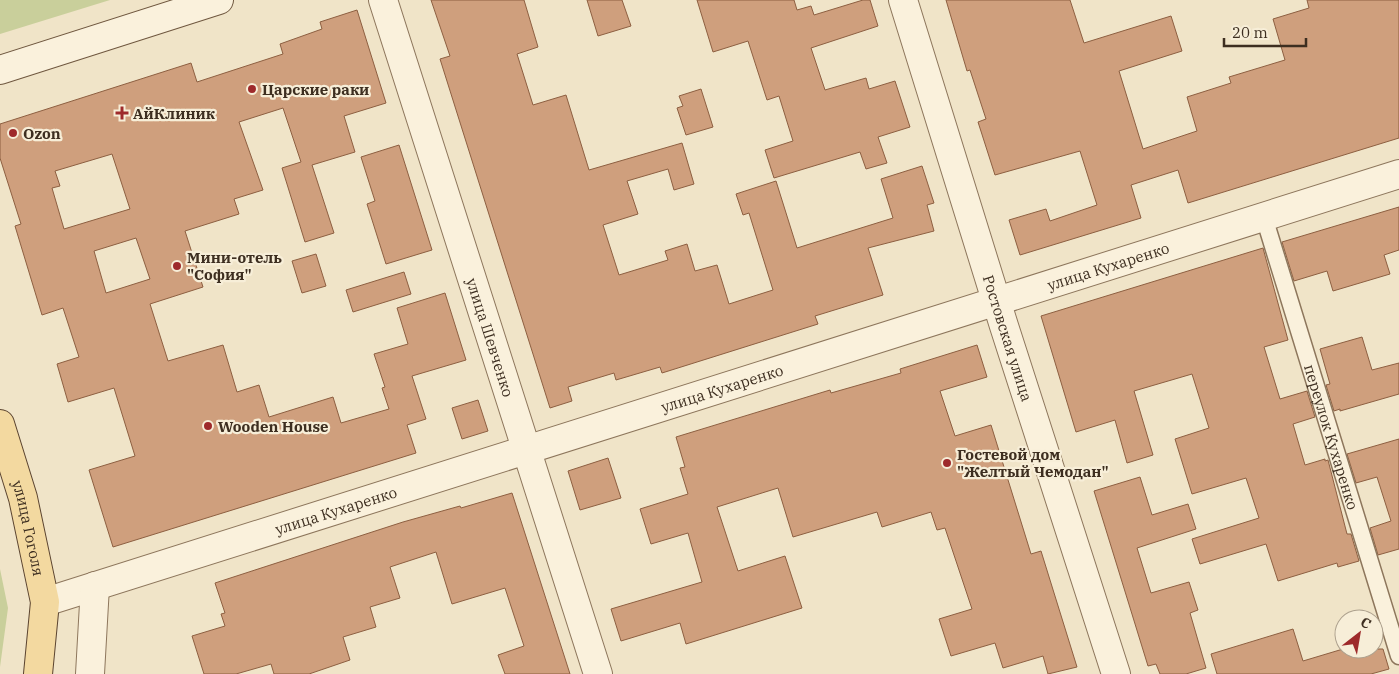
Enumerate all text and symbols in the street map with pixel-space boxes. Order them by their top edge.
scale bar [1224,15,1306,47]
text: 20 m [1232,23,1268,42]
place label: Царские раки [262,80,369,99]
marker: Царские раки [246,83,258,95]
place label: АйКлиник [133,104,215,123]
marker: АйКлиник [115,106,129,120]
place label: Ozon [23,124,61,143]
marker: Ozon [7,127,19,139]
street label: улица Кухаренко [1045,238,1172,294]
place label: Мини-отель "София" [187,248,282,284]
marker: Мини-отель "София" [171,260,183,272]
street label: Ростовская улица [979,273,1037,404]
street label: улица Шевченко [463,275,518,399]
street label: улица Кухаренко [659,360,785,416]
street label: переулок Кухаренко [1300,362,1363,512]
place label: Wooden House [218,417,329,436]
marker: Wooden House [202,420,214,432]
place label: Гостевой дом "Желтый Чемодан" [957,445,1109,481]
marker: Гостевой дом "Желтый Чемодан" [941,457,953,469]
street label: улица Гоголя [8,478,49,578]
street label: улица Кухаренко [272,482,399,538]
north arrow [1334,609,1384,659]
text: С [1357,613,1374,633]

